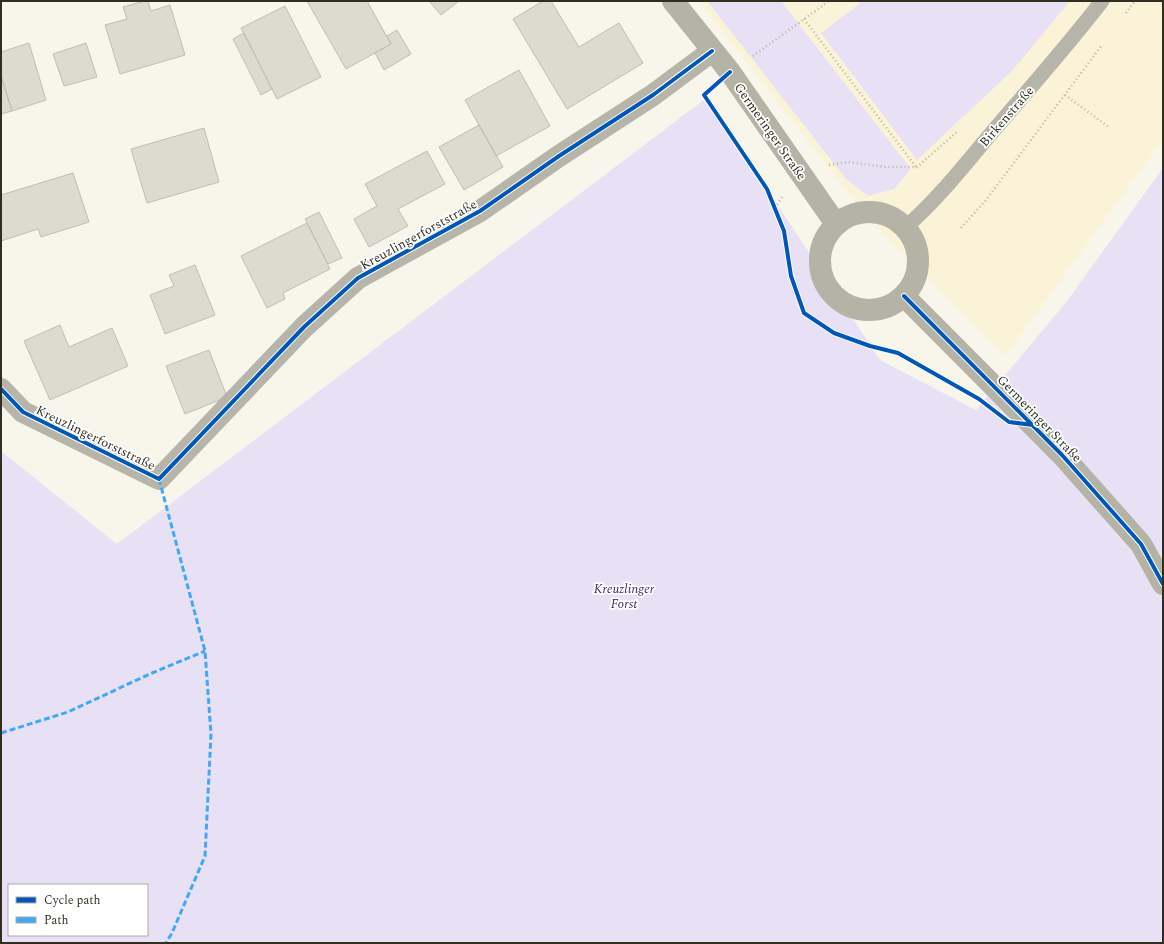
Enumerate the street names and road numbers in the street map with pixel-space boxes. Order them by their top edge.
street label: Germeringer Straße [729,79,811,184]
street label: Birkenstraße [975,82,1039,151]
street label: Kreuzlingerforststraße [356,194,481,275]
street label: Germeringer Straße [992,370,1086,467]
street label: Kreuzlingerforststraße [32,400,159,476]

